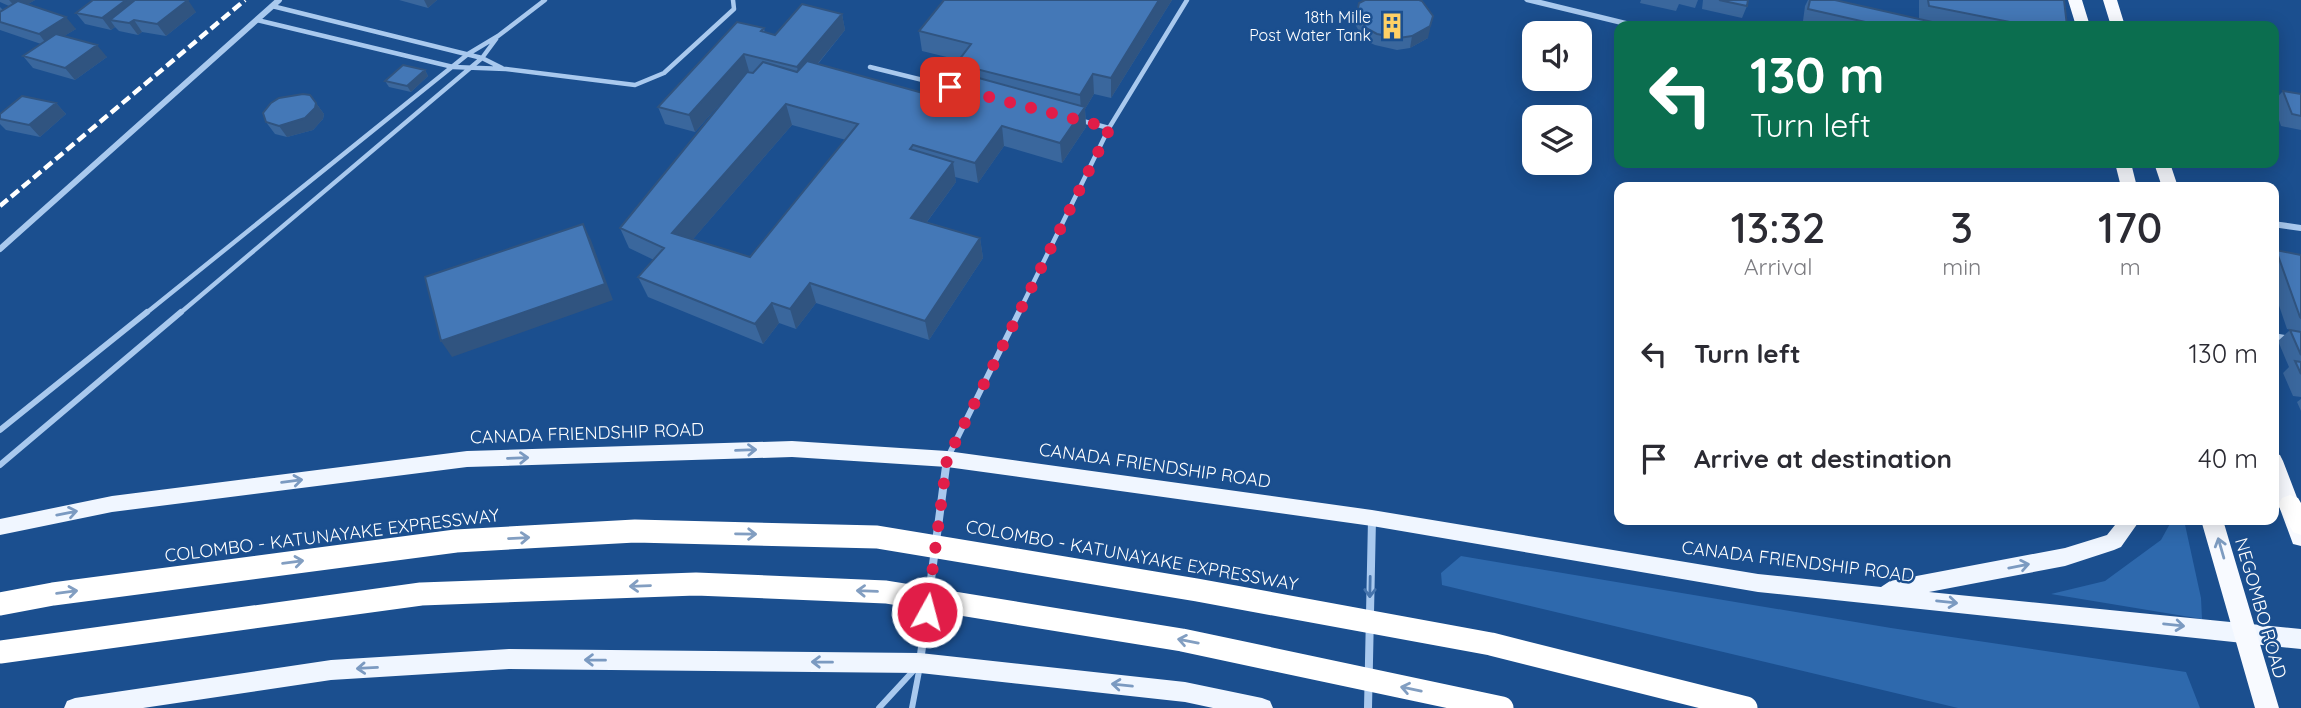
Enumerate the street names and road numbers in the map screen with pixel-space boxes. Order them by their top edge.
street label: CANADA FRIENDSHIP ROAD [470,417,704,449]
street label: CANADA FRIENDSHIP ROAD [1038,437,1272,493]
street label: COLOMBO - KATUNAYAKE EXPRESSWAY [163,503,501,567]
street label: COLOMBO - KATUNAYAKE EXPRESSWAY [964,514,1300,596]
street label: CANADA FRIENDSHIP ROAD [1680,535,1916,587]
street label: NEGOMBO ROAD [2230,535,2292,681]

